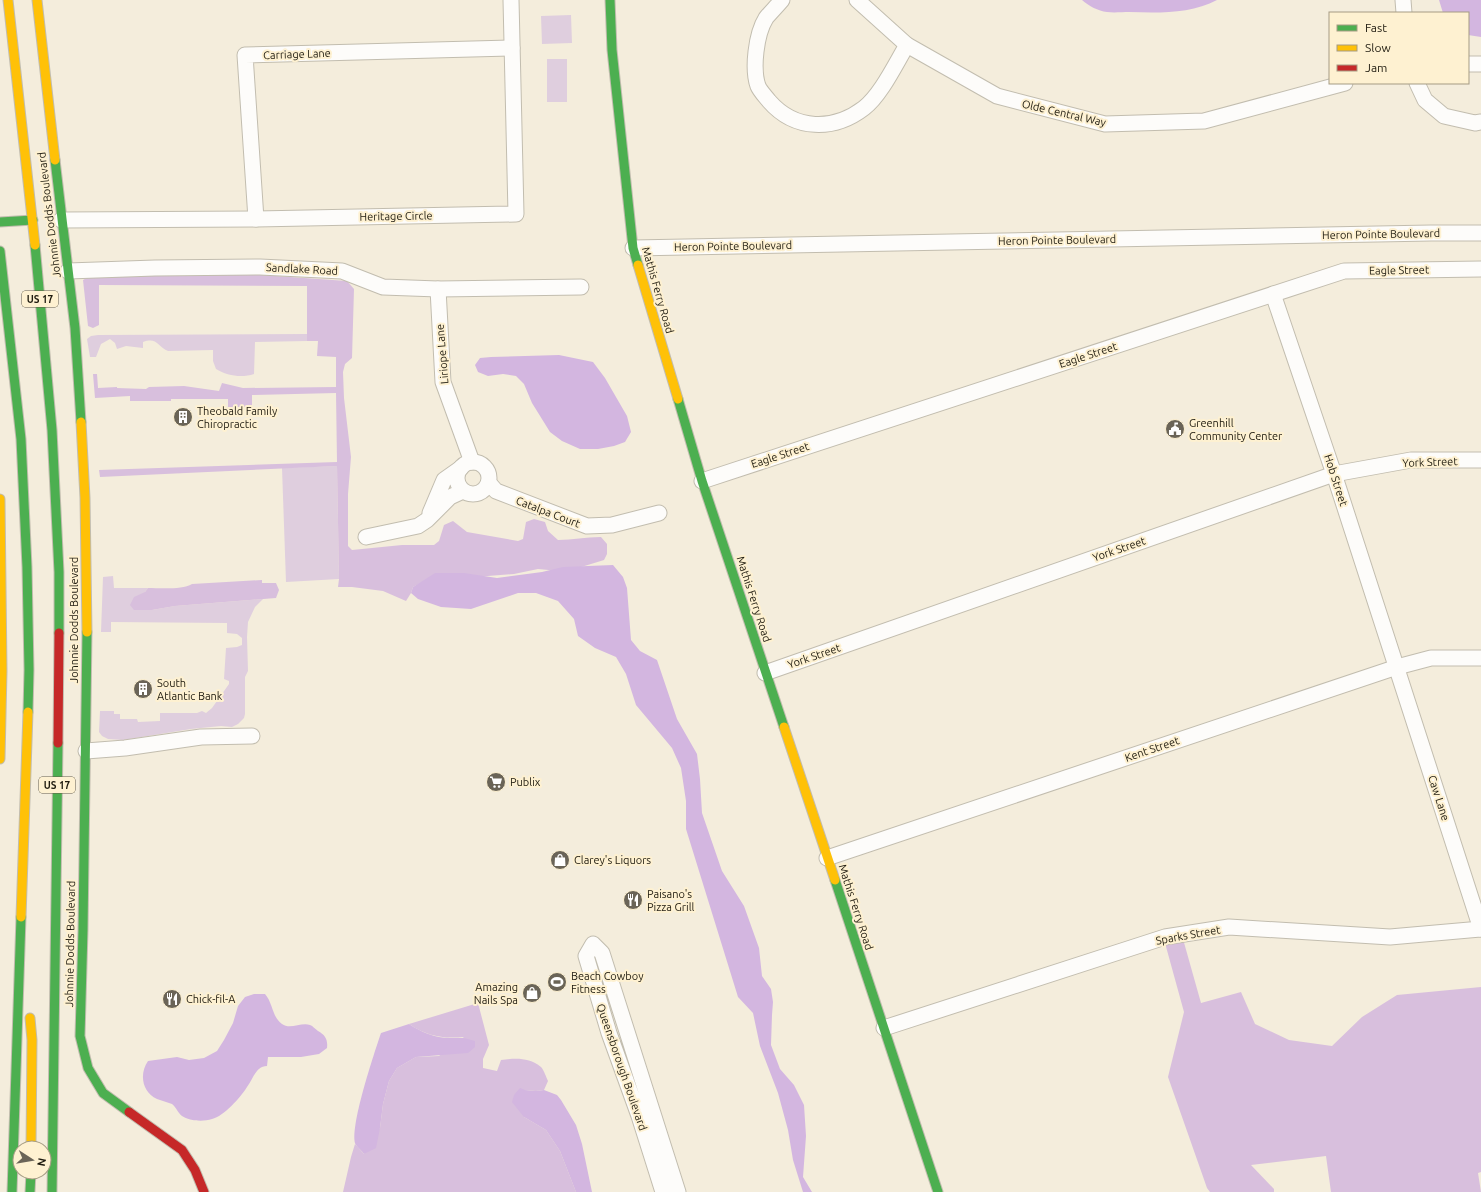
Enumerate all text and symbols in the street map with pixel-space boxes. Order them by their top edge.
legend [1329,12,1469,84]
text: Fast [1365,21,1387,34]
text: Slow [1365,41,1391,54]
street label: Carriage Lane [263,47,331,61]
text: Jam [1365,61,1387,74]
street label: Olde Central Way [1021,97,1108,129]
street label: Johnnie Dodds Boulevard [35,151,63,279]
street label: Heritage Circle [359,209,433,223]
street label: Heron Pointe Boulevard [1322,227,1440,241]
street label: Heron Pointe Boulevard [998,233,1116,247]
street label: Heron Pointe Boulevard [674,239,792,253]
street label: Mathis Ferry Road [640,245,676,335]
street label: Sandlake Road [266,261,338,277]
street label: Eagle Street [1369,263,1430,277]
road number: US 17 [22,291,58,307]
street label: Liriope Lane [433,323,451,385]
street label: Eagle Street [1057,340,1119,370]
place label: Theobald Family Chiropractic [197,405,278,430]
building icon: Theobald Family Chiropractic [172,406,194,428]
place label: Greenhill Community Center [1189,417,1283,442]
public building icon: Greenhill Community Center [1164,418,1186,440]
street label: Eagle Street [749,440,811,470]
street label: Hob Street [1322,453,1350,508]
street label: York Street [1402,455,1459,469]
street label: Catalpa Court [514,494,582,530]
street label: York Street [1091,534,1148,564]
street label: Mathis Ferry Road [734,555,774,643]
street label: Johnnie Dodds Boulevard [68,557,80,683]
street label: York Street [786,641,843,671]
place label: South Atlantic Bank [157,677,223,702]
building icon: South Atlantic Bank [132,678,154,700]
street label: Kent Street [1123,734,1181,764]
supermarket icon: Publix [485,771,507,793]
street label: Caw Lane [1426,774,1452,822]
place label: Publix [510,776,541,788]
road number: US 17 [39,777,75,793]
shop icon: Clarey's Liquors [549,849,571,871]
place label: Clarey's Liquors [574,854,651,866]
street label: Mathis Ferry Road [836,863,876,951]
street label: Johnnie Dodds Boulevard [63,881,77,1007]
place label: Paisano's Pizza Grill [647,888,695,913]
restaurant icon: Paisano's Pizza Grill [622,889,644,911]
street label: Sparks Street [1155,923,1222,947]
place label: Beach Cowboy Fitness [571,970,644,995]
sports icon: Beach Cowboy Fitness [546,971,568,993]
place label: Amazing Nails Spa [474,981,518,1006]
shop icon: Amazing Nails Spa [521,982,543,1004]
restaurant icon: Chick-fil-A [161,988,183,1010]
place label: Chick-fil-A [186,993,236,1005]
street label: Queensborough Boulevard [595,1002,649,1132]
north arrow [12,1140,52,1180]
text: N [35,1157,49,1167]

